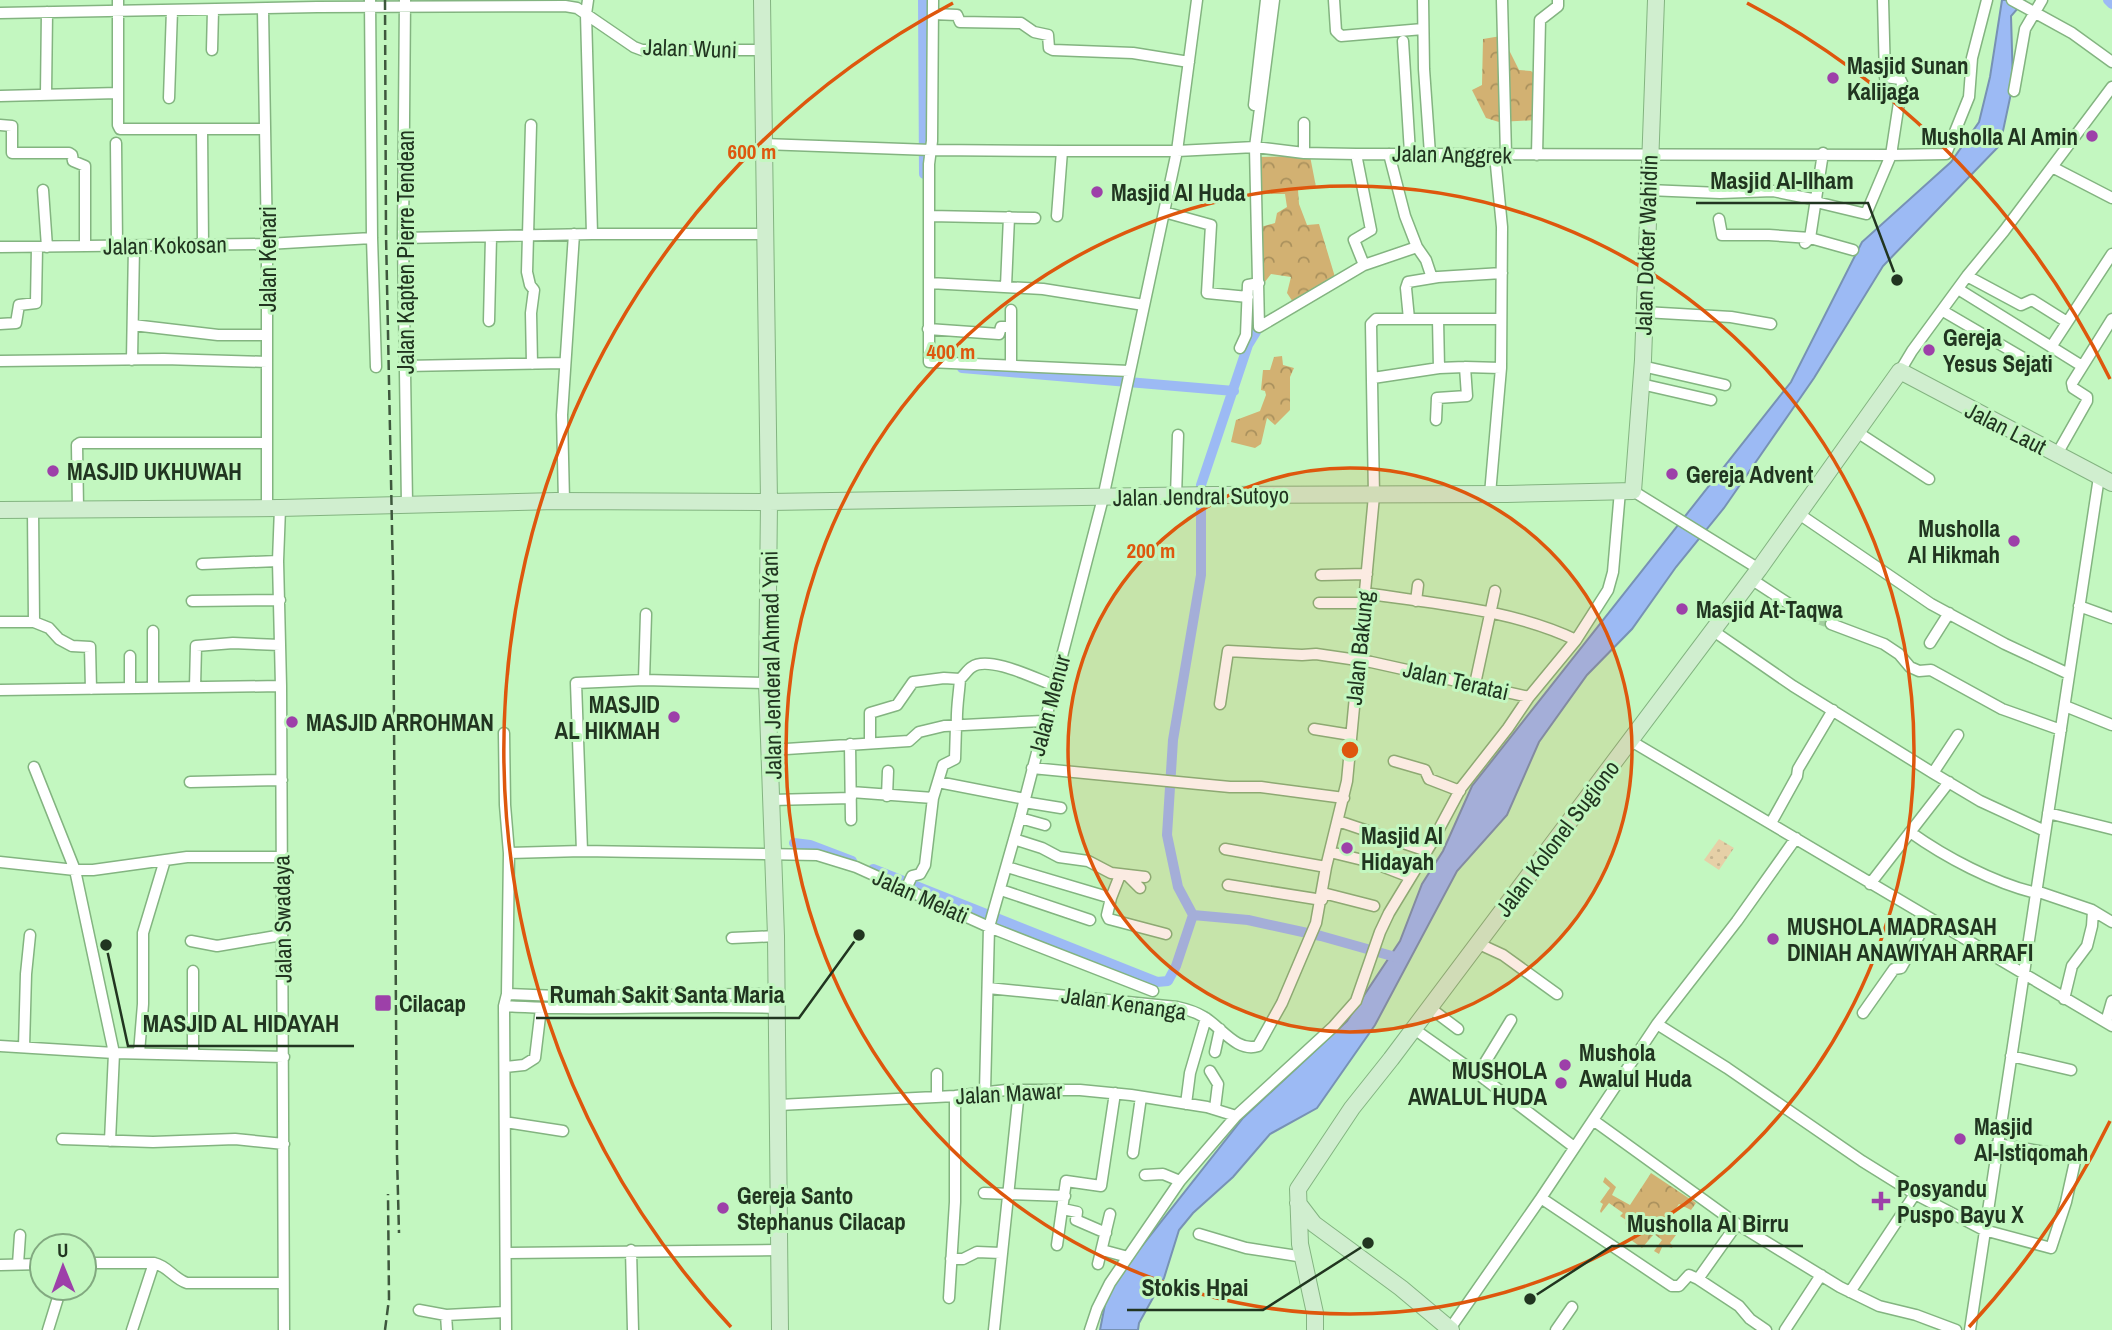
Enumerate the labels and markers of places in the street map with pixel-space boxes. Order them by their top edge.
place label: Masjid Sunan Kalijaga [1847,50,1969,107]
marker: Masjid Sunan Kalijaga [1825,70,1841,86]
place label: Musholla Al Amin [1921,121,2078,152]
marker: Musholla Al Amin [2084,128,2100,144]
callout: Masjid Al-Ilham [1696,158,1868,203]
place label: Masjid Al Huda [1111,177,1246,208]
marker: Masjid Al Huda [1089,184,1105,200]
place label: Gereja Yesus Sejati [1943,322,2053,379]
marker: Gereja Yesus Sejati [1921,342,1937,358]
place label: MASJID UKHUWAH [67,456,242,487]
place label: Gereja Advent [1686,459,1813,490]
marker: MASJID UKHUWAH [45,463,61,479]
marker: Gereja Advent [1664,466,1680,482]
place label: Musholla Al Hikmah [1908,513,2001,570]
marker: Musholla Al Hikmah [2006,533,2022,549]
place label: Masjid At-Taqwa [1696,594,1843,625]
marker: Masjid At-Taqwa [1674,601,1690,617]
place label: MASJID AL HIKMAH [555,689,660,746]
place label: MASJID ARROHMAN [306,707,494,738]
marker: MASJID AL HIKMAH [666,709,682,725]
marker: MASJID ARROHMAN [284,714,300,730]
centre of rings [1338,738,1362,762]
place label: Masjid Al Hidayah [1361,820,1443,877]
marker: Masjid Al Hidayah [1339,840,1355,856]
place label: MUSHOLA MADRASAH DINIAH ANAWIYAH ARRAFI [1787,911,2033,968]
marker: MUSHOLA MADRASAH DINIAH ANAWIYAH ARRAFI [1765,931,1781,947]
callout: Rumah Sakit Santa Maria [536,973,799,1018]
place label: Cilacap [399,988,466,1019]
marker: Cilacap [373,993,393,1013]
callout: MASJID AL HIDAYAH [128,1001,354,1046]
place label: Mushola Awalul Huda [1579,1037,1692,1094]
place label: MUSHOLA AWALUL HUDA [1408,1055,1547,1112]
marker: Mushola Awalul Huda [1557,1057,1573,1073]
marker: MUSHOLA AWALUL HUDA [1553,1075,1569,1091]
place label: Masjid Al-Istiqomah [1974,1111,2088,1168]
marker: Masjid Al-Istiqomah [1952,1131,1968,1147]
place label: Posyandu Puspo Bayu X [1897,1173,2024,1230]
place label: Gereja Santo Stephanus Cilacap [737,1180,906,1237]
marker: Posyandu Puspo Bayu X [1871,1191,1891,1211]
marker: Gereja Santo Stephanus Cilacap [715,1200,731,1216]
callout: Musholla Al Birru [1612,1201,1803,1246]
callout: Stokis Hpai [1127,1265,1263,1310]

